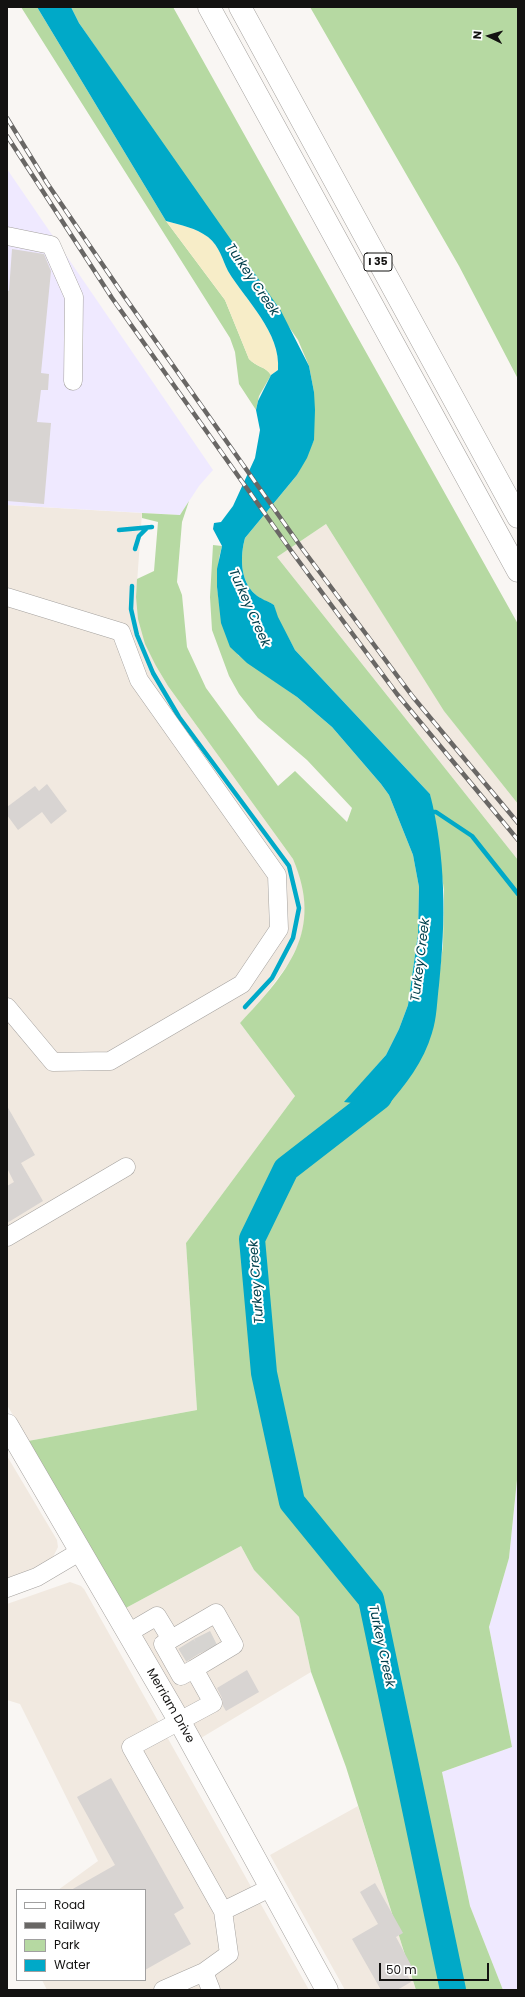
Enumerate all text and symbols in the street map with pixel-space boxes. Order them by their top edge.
north arrow [469,16,509,56]
text: N [469,30,485,40]
water label: Turkey Creek [222,241,282,319]
road number: I 35 [364,253,392,271]
water label: Turkey Creek [225,567,273,649]
water label: Turkey Creek [408,917,434,1003]
water label: Turkey Creek [246,1240,268,1324]
water label: Turkey Creek [365,1603,397,1689]
street label: Merriam Drive [143,1666,197,1746]
legend [16,1889,146,1981]
text: Road [54,1896,85,1913]
text: Railway [54,1916,100,1933]
text: Park [54,1936,80,1953]
scale bar [381,1955,491,1981]
text: Water [54,1956,90,1973]
text: 50 m [386,1961,417,1978]

